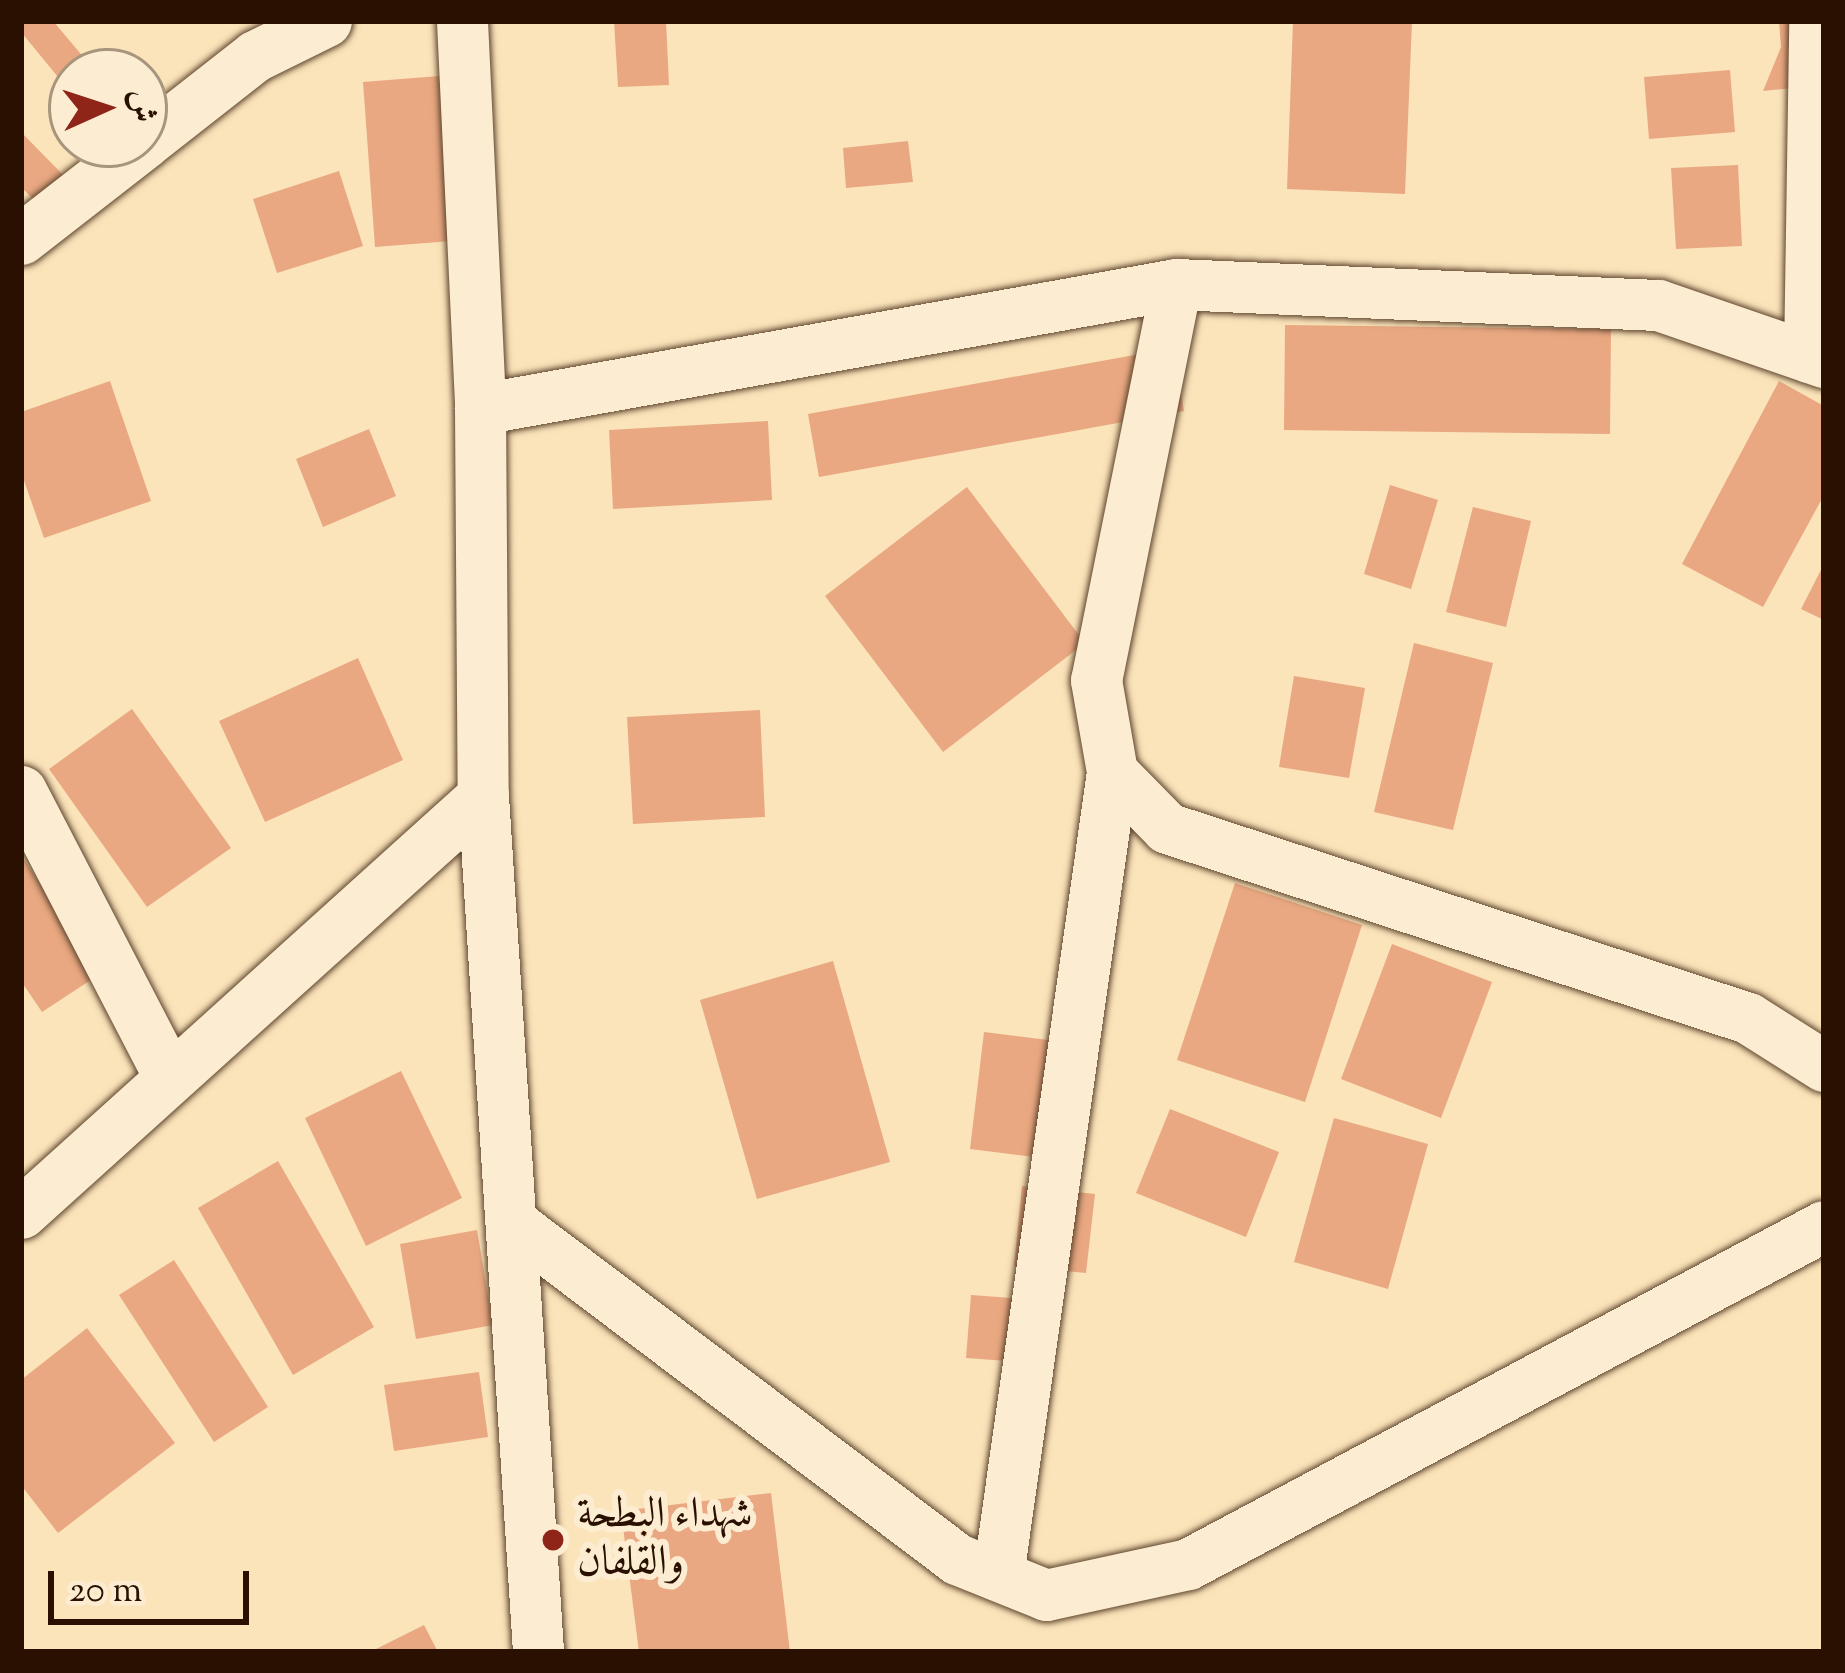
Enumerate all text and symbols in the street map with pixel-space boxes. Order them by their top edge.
north arrow [48,48,168,168]
text: ش [116,89,166,124]
place label: شهداء البطحة والقلفان [577,1491,753,1589]
marker: شهداء البطحة والقلفان [540,1527,566,1553]
scale bar [54,1547,255,1621]
text: 20 m [69,1566,142,1618]

